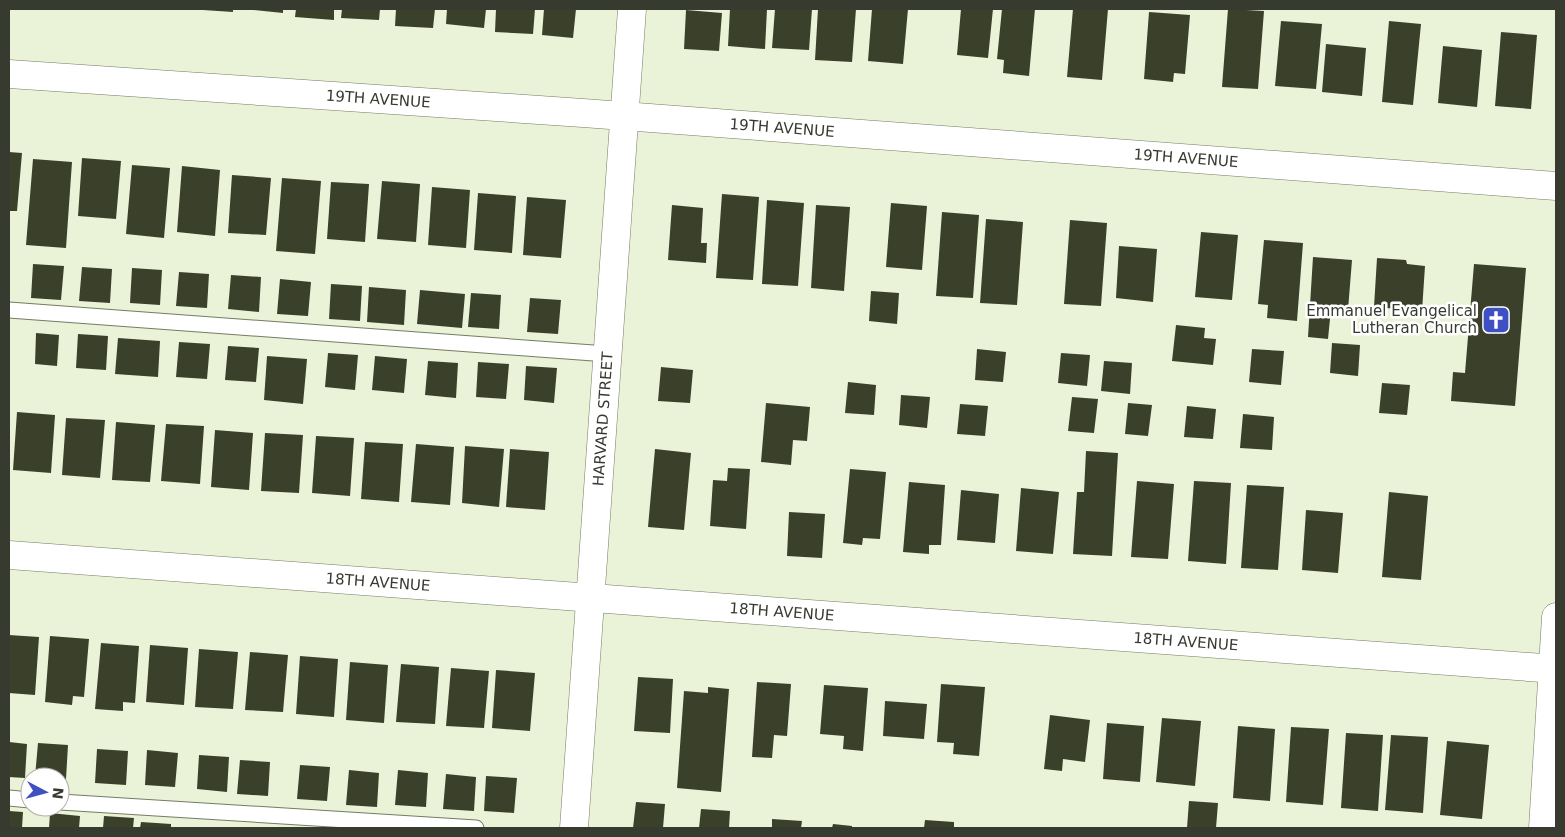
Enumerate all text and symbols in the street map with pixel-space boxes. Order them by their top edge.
street label: 19TH AVENUE [325,87,431,112]
street label: 19TH AVENUE [729,115,835,141]
street label: 19TH AVENUE [1133,145,1239,171]
place label: Emmanuel Evangelical Lutheran Church [1306,302,1477,337]
church icon: Emmanuel Evangelical Lutheran Church [1481,305,1511,335]
street label: HARVARD STREET [589,350,617,487]
street label: 18TH AVENUE [325,569,431,595]
street label: 18TH AVENUE [729,599,835,625]
street label: 18TH AVENUE [1133,629,1239,655]
north arrow [20,767,70,817]
text: N [49,787,66,800]

